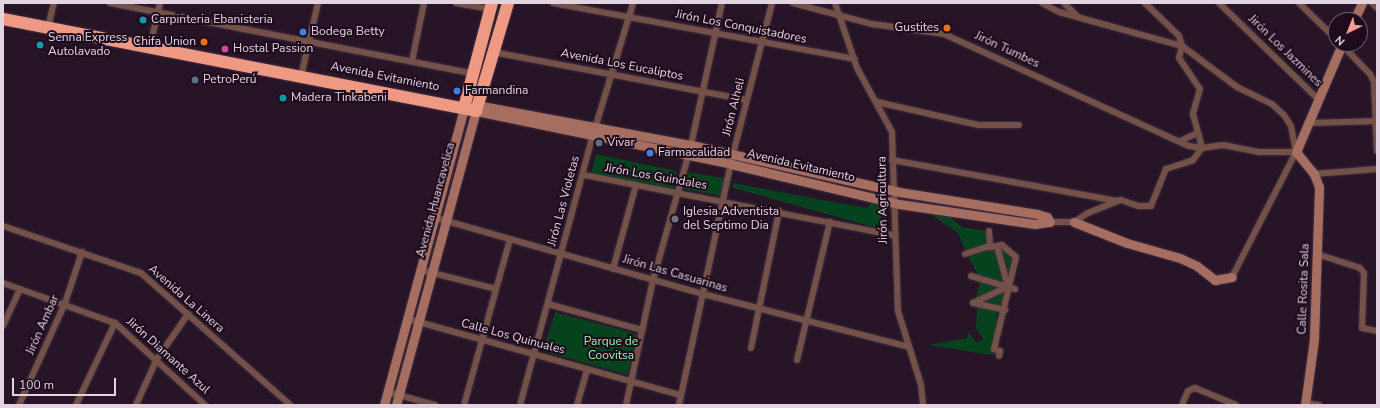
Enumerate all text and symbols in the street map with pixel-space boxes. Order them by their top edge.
street label: Jirón Los Conquistadores [674,7,808,47]
street label: Jirón Los Jazmines [1245,12,1325,90]
north arrow [1328,12,1368,52]
place label: Carpinteria Ebanisteria [151,13,273,27]
marker: Carpinteria Ebanisteria [138,15,148,25]
place label: Gustites [895,21,939,35]
marker: Gustites [942,23,952,33]
place label: Bodega Betty [311,25,385,39]
marker: Bodega Betty [298,27,308,37]
street label: Jirón Tumbes [972,29,1042,71]
place label: Senna Express Autolavado [48,31,127,59]
text: N [1332,32,1348,49]
place label: Chifa Union [133,35,196,49]
marker: Chifa Union [199,37,209,47]
marker: Senna Express Autolavado [35,40,45,50]
place label: Hostal Passion [233,42,313,56]
marker: Hostal Passion [220,44,230,54]
street label: Avenida Los Eucaliptos [560,46,684,84]
street label: Avenida Evitamiento [329,59,441,95]
place label: PetroPerú [203,73,257,87]
marker: PetroPerú [190,75,200,85]
street label: Jirón Alheli [720,76,748,138]
place label: Farmandina [465,84,528,98]
marker: Farmandina [452,86,462,96]
place label: Madera Tinkabeni [291,91,387,105]
marker: Madera Tinkabeni [278,93,288,103]
place label: Vivar [607,136,635,150]
marker: Vivar [594,138,604,148]
street label: Avenida Huancavelica [414,141,458,259]
place label: Farmacalidad [658,146,730,160]
street label: Avenida Evitamiento [746,147,856,185]
marker: Farmacalidad [645,148,655,158]
street label: Jirón Las Violetas [545,154,583,248]
street label: Jirón Agricultura [875,156,891,244]
street label: Jirón Los Guindales [604,161,708,193]
place label: Iglesia Adventista del Septimo Dia [683,205,779,233]
marker: Iglesia Adventista del Septimo Dia [670,214,680,224]
street label: Calle Rosita Sala [1295,243,1313,335]
street label: Jirón Las Casuarinas [621,252,729,296]
street label: Avenida La Linera [145,262,227,336]
street label: Jirón Ambar [23,293,63,357]
street label: Jirón Diamante Azul [123,315,213,397]
street label: Calle Los Quinuales [459,316,567,358]
park label: Parque de Coovitsa [584,335,638,363]
scale bar [14,370,118,396]
text: 100 m [19,377,54,393]

